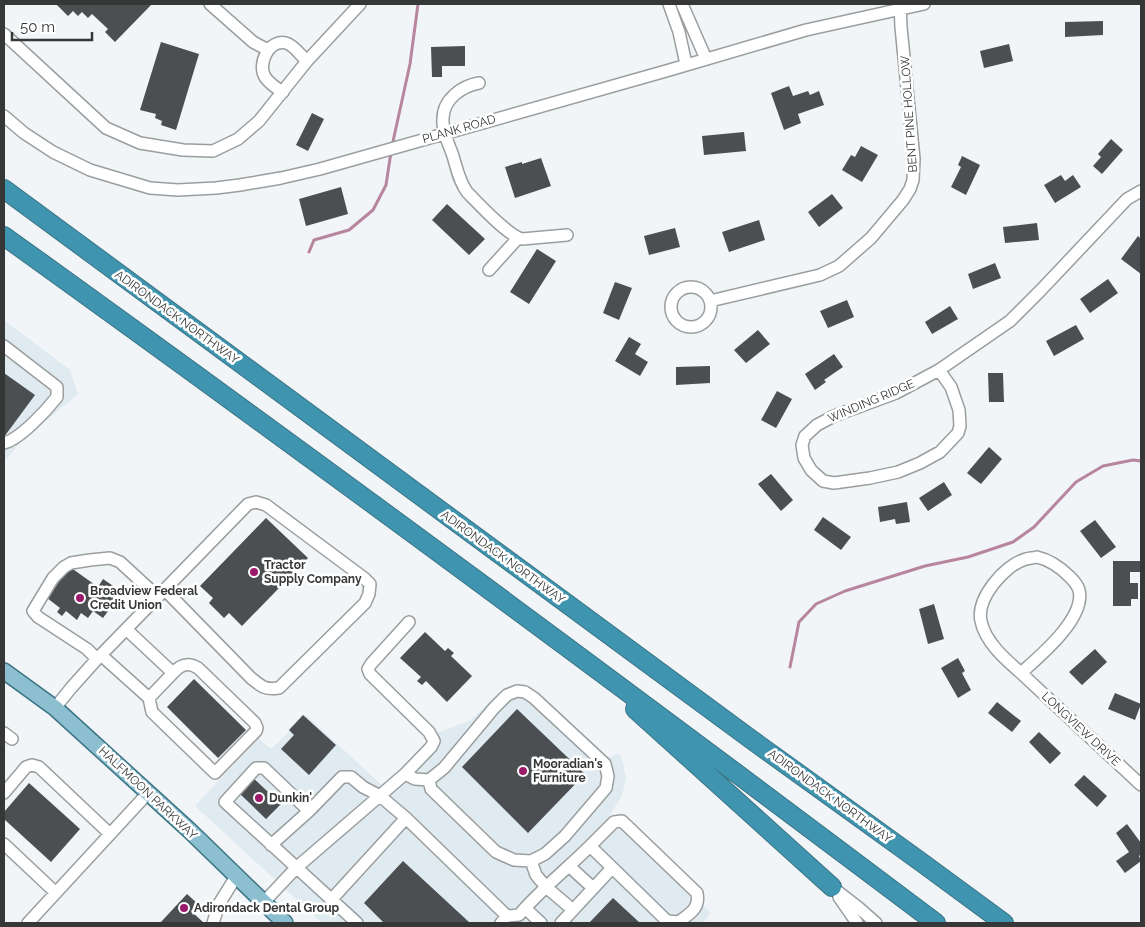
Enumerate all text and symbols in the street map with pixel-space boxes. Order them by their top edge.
scale bar [12,10,92,42]
text: 50 m [20,18,55,36]
street label: BENT PINE HOLLOW [898,55,920,173]
street label: PLANK ROAD [421,112,498,146]
street label: ADIRONDACK NORTHWAY [112,267,242,367]
street label: WINDING RIDGE [826,376,916,426]
street label: ADIRONDACK NORTHWAY [438,507,568,607]
place label: Tractor Supply Company [264,558,362,586]
marker: Tractor Supply Company [248,566,260,578]
place label: Broadview Federal Credit Union [90,584,198,612]
marker: Broadview Federal Credit Union [74,592,86,604]
street label: LONGVIEW DRIVE [1039,689,1123,769]
street label: HALFMOON PARKWAY [96,744,200,842]
street label: ADIRONDACK NORTHWAY [765,746,895,846]
place label: Mooradian's Furniture [533,757,603,785]
marker: Mooradian's Furniture [517,765,529,777]
place label: Dunkin' [269,791,312,805]
marker: Dunkin' [253,792,265,804]
place label: Adirondack Dental Group [194,901,340,915]
marker: Adirondack Dental Group [178,902,190,914]

